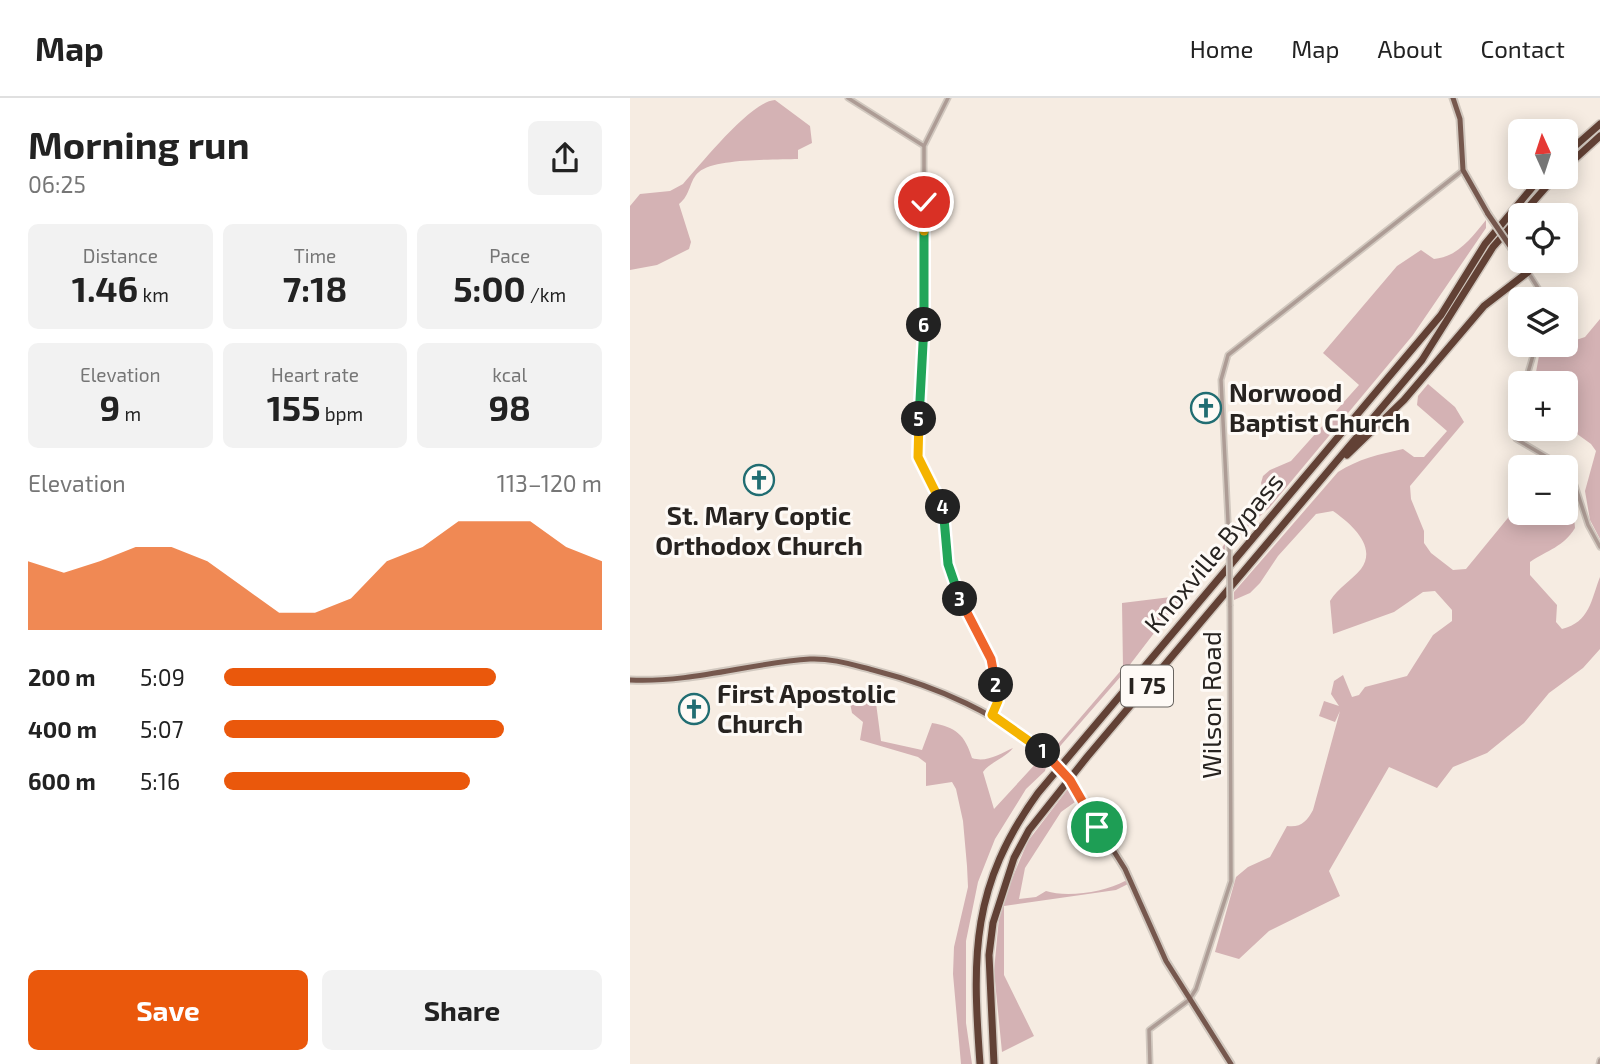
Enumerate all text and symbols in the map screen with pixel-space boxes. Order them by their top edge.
text: Map [35,28,104,68]
text: Home [1190,34,1253,63]
text: Map [1291,34,1339,63]
text: About [1377,34,1443,63]
text: Contact [1481,34,1565,63]
north arrow [1508,119,1578,189]
map controls [1508,119,1578,525]
text: Morning run [28,121,249,167]
button: share [528,121,602,195]
text: 06:25 [28,170,86,198]
pin [894,172,954,232]
icon: check [905,183,943,221]
button: locate [1508,203,1578,273]
text: Distance [83,244,158,267]
text: Time [294,244,336,267]
text: Pace [489,244,530,267]
text: 1.46 [72,267,138,309]
text: 7:18 [283,267,347,309]
text: 5:00 [453,267,526,309]
text: km [138,283,169,306]
text: /km [526,283,566,306]
button: layers [1508,287,1578,357]
pin: 6 [906,308,942,342]
text: 6 [918,313,929,336]
text: Elevation [80,363,161,386]
text: Heart rate [271,363,359,386]
text: kcal [492,363,527,386]
button: + [1508,371,1578,441]
place label: Norwood Baptist Church [1229,376,1410,437]
text: 9 [100,386,120,428]
text: 155 [267,386,321,428]
text: 98 [488,386,531,428]
church icon: Norwood Baptist Church [1189,391,1223,425]
text: m [120,402,141,425]
text: bpm [321,402,363,425]
pin: 5 [902,402,936,436]
text: 5 [913,407,924,430]
button: − [1508,455,1578,525]
church icon: St. Mary Coptic Orthodox Church [742,463,776,497]
street label: Knoxville Bypass [1137,466,1289,639]
text: Elevation [28,469,126,497]
text: 113–120 m [497,469,602,497]
pin: 4 [926,490,960,524]
text: 4 [936,495,949,518]
place label: St. Mary Coptic Orthodox Church [655,499,863,560]
pin: 3 [942,582,978,616]
text: 3 [954,587,965,610]
street label: Wilson Road [1195,631,1226,779]
text: 200 m [28,663,96,691]
text: 5:09 [140,663,185,691]
road number: I 75 [1121,666,1173,706]
pin: 2 [978,668,1014,702]
text: 2 [990,673,1001,696]
place label: First Apostolic Church [717,677,896,738]
church icon: First Apostolic Church [677,692,711,726]
text: 400 m [28,715,97,743]
text: 5:07 [140,715,183,743]
pin: 1 [1026,734,1060,768]
text: 1 [1038,739,1047,762]
text: 600 m [28,767,96,795]
text: 5:16 [140,767,180,795]
pin [1067,797,1127,857]
icon: arrive [1078,808,1116,846]
button: Save [28,970,308,1050]
button: Share [322,970,602,1050]

